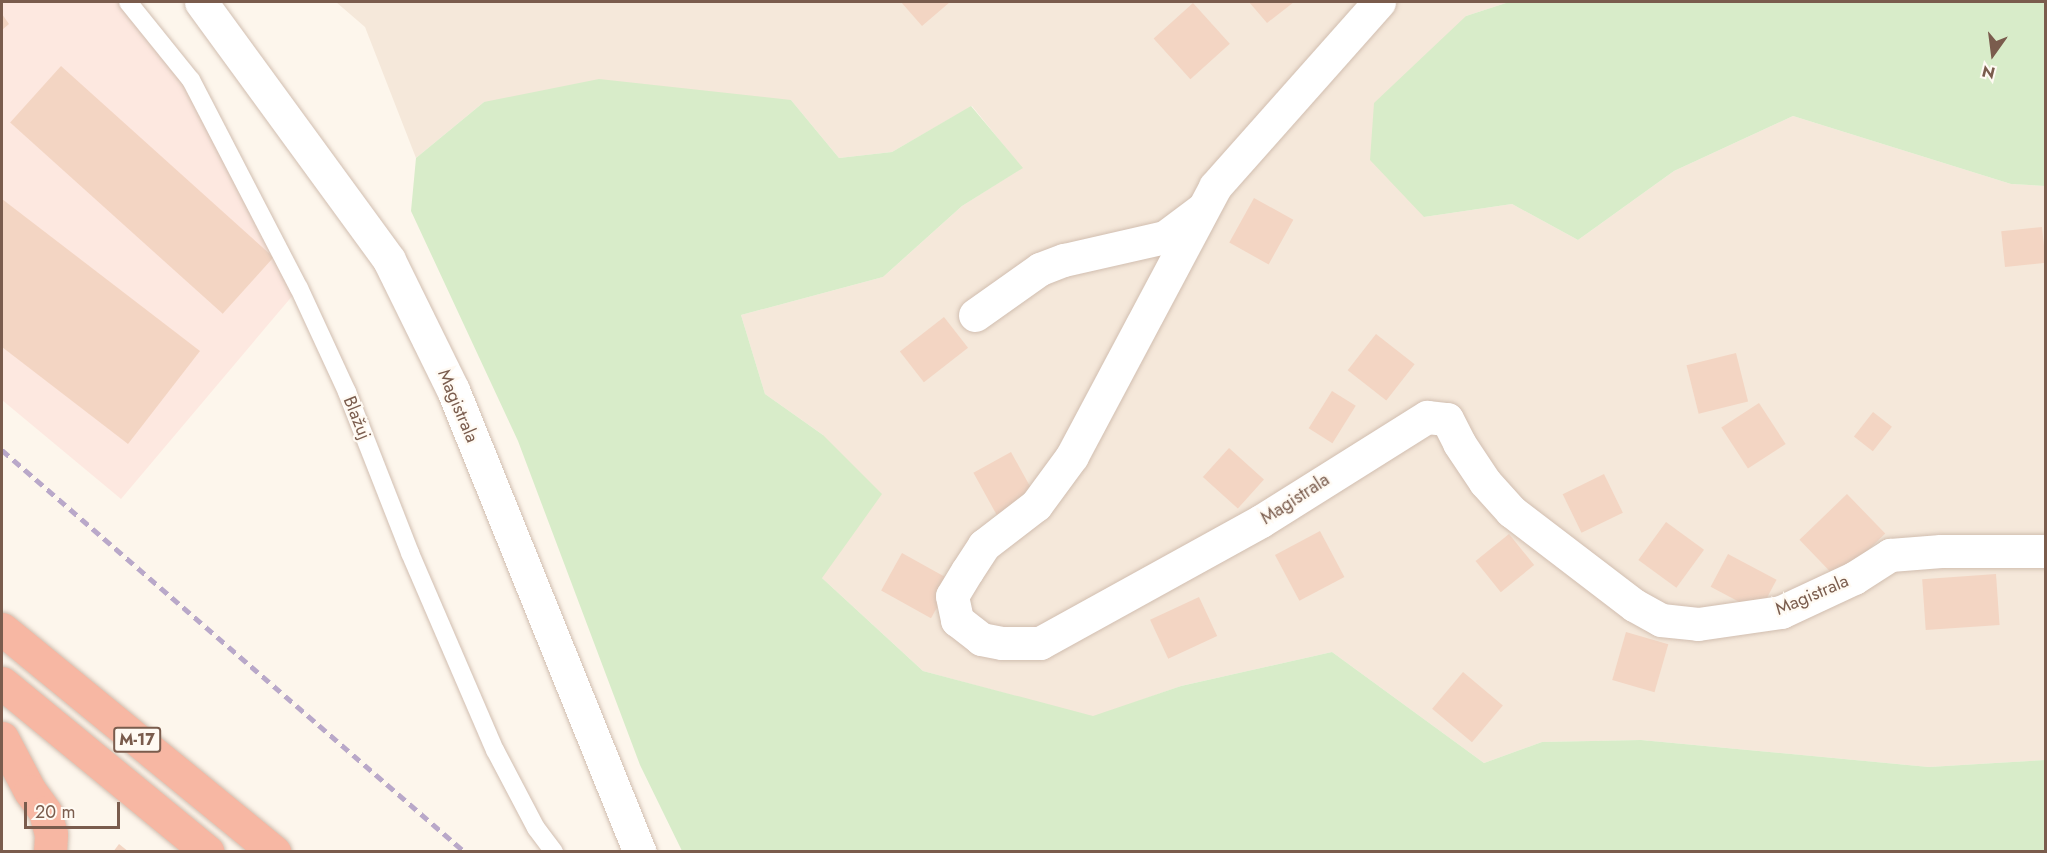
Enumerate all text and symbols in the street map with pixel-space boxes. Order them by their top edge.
north arrow [1963,24,2023,84]
text: N [1980,59,1997,85]
street label: Magistrala [433,366,483,446]
street label: Blažuj [339,393,375,443]
street label: Magistrala [1257,469,1333,529]
street label: Magistrala [1772,570,1852,620]
road number: M-17 [113,727,161,753]
scale bar [27,790,123,828]
text: 20 m [35,799,75,825]

